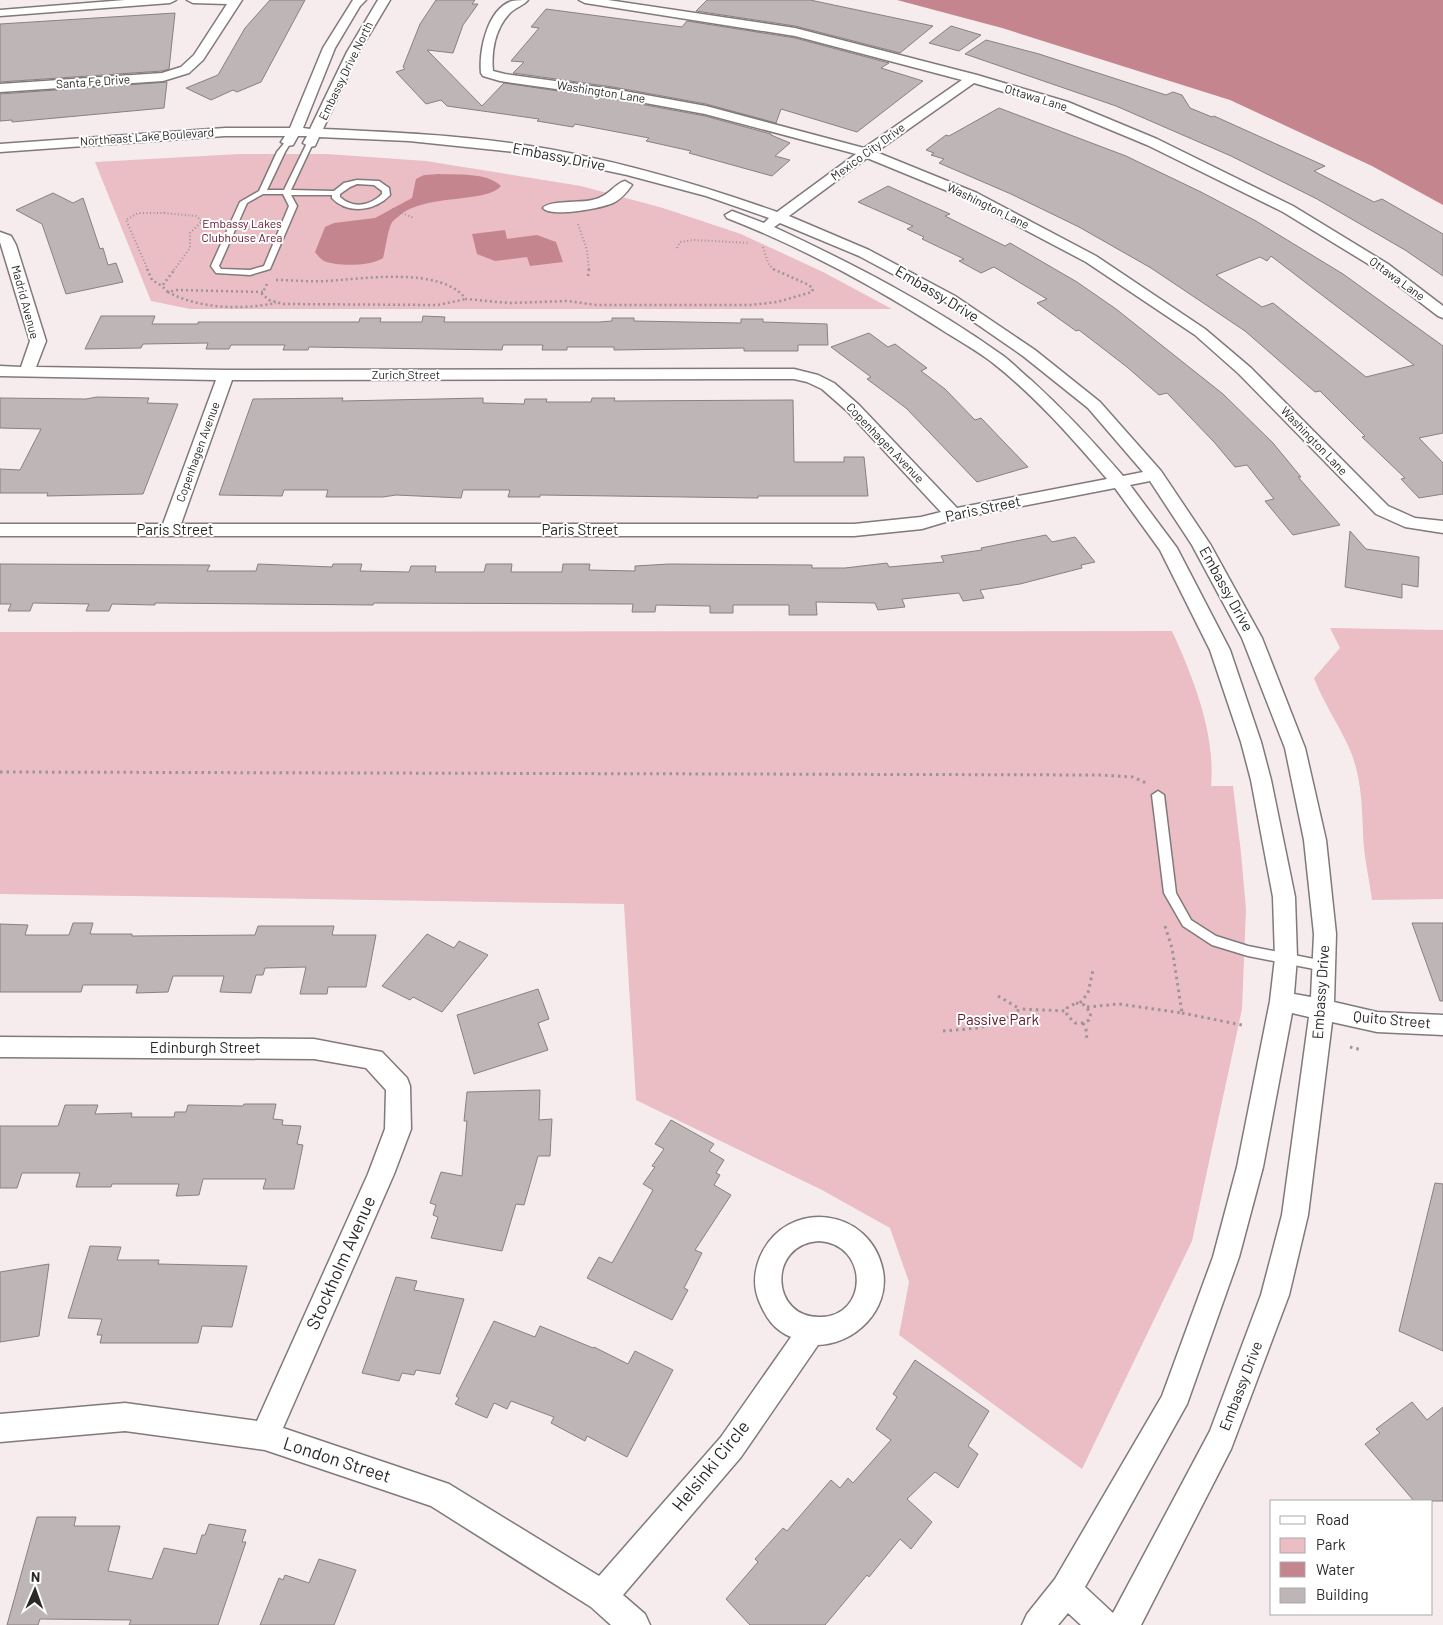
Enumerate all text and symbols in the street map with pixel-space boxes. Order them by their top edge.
street label: Embassy Drive North [315,19,375,122]
street label: Santa Fe Drive [55,71,131,91]
street label: Washington Lane [556,77,647,105]
street label: Ottawa Lane [1003,81,1069,113]
street label: Mexico City Drive [828,120,907,183]
street label: Northeast Lake Boulevard [79,124,215,148]
street label: Embassy Drive [511,138,607,174]
street label: Washington Lane [945,179,1032,231]
park label: Embassy Lakes Clubhouse Area [201,216,283,244]
street label: Ottawa Lane [1367,253,1428,303]
street label: Embassy Drive [892,261,983,325]
street label: Madrid Avenue [9,263,43,340]
street label: Zurich Street [372,367,440,381]
street label: Copenhagen Avenue [844,399,927,485]
street label: Copenhagen Avenue [172,400,222,504]
street label: Washington Lane [1279,403,1351,477]
street label: Paris Street [943,491,1022,525]
street label: Paris Street [137,520,213,538]
street label: Paris Street [542,520,618,538]
street label: Embassy Drive [1196,543,1258,634]
street label: Embassy Drive [1308,944,1332,1040]
street label: Quito Street [1353,1007,1432,1031]
park label: Passive Park [957,1010,1039,1028]
street label: Edinburgh Street [150,1038,260,1056]
street label: Stockholm Avenue [301,1192,379,1333]
street label: Embassy Drive [1215,1338,1265,1433]
street label: Helsinki Circle [667,1415,754,1515]
street label: London Street [281,1431,394,1487]
legend [1270,1500,1433,1615]
text: Road [1316,1510,1349,1528]
text: Park [1316,1535,1346,1553]
text: Water [1316,1560,1355,1578]
north arrow [10,1565,60,1615]
text: N [31,1568,40,1585]
text: Building [1316,1585,1369,1603]

